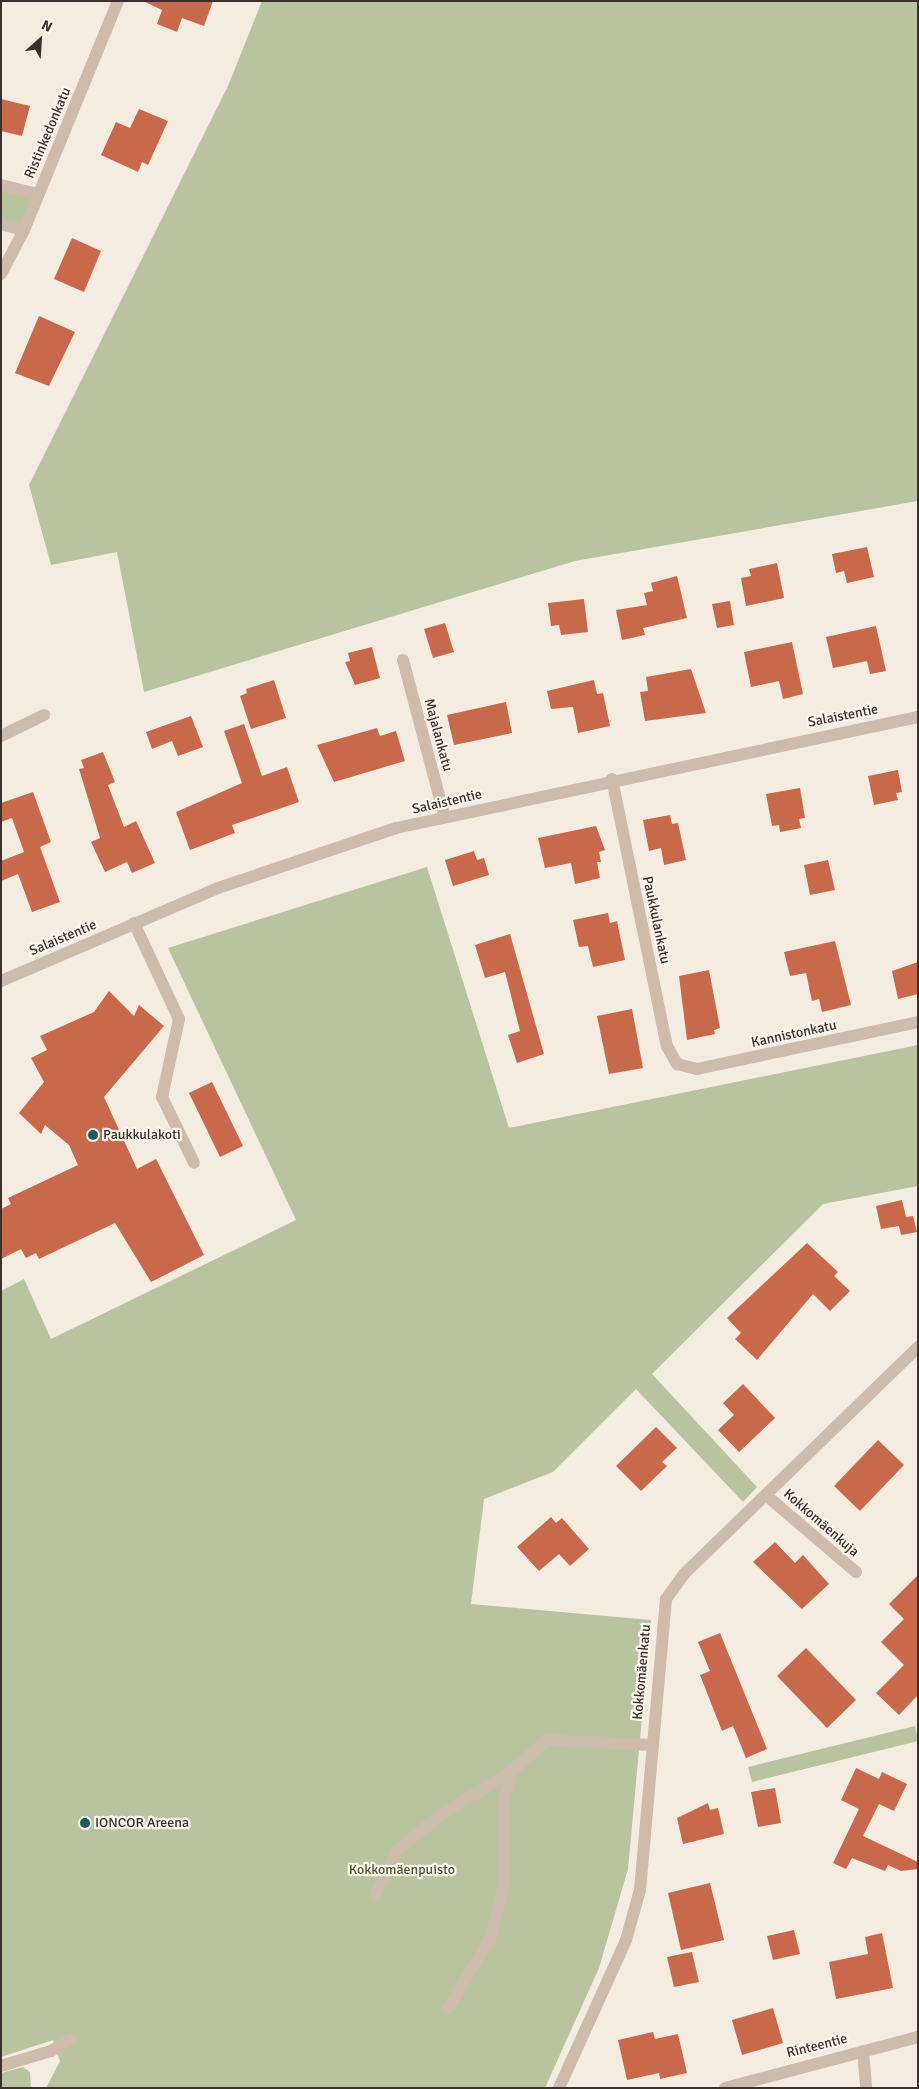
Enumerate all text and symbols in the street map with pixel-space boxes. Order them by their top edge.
north arrow [15,15,65,65]
text: N [39,16,55,36]
street label: Ristinkedonkatu [21,85,75,181]
street label: Majalankatu [420,697,456,773]
street label: Salaistentie [806,701,880,731]
street label: Salaistentie [410,786,484,818]
street label: Paukkulankatu [639,875,673,965]
street label: Salaistentie [27,916,99,960]
street label: Kannistonkatu [750,1017,838,1051]
place label: Paukkulakoti [103,1127,181,1143]
marker: Paukkulakoti [87,1129,99,1141]
street label: Kokkomäenkuja [780,1486,862,1560]
street label: Kokkomäenkatu [629,1624,655,1720]
place label: IONCOR Areena [95,1815,189,1831]
marker: IONCOR Areena [79,1817,91,1829]
park label: Kokkomäenpuisto [349,1862,455,1878]
street label: Rinteentie [785,2030,849,2062]

